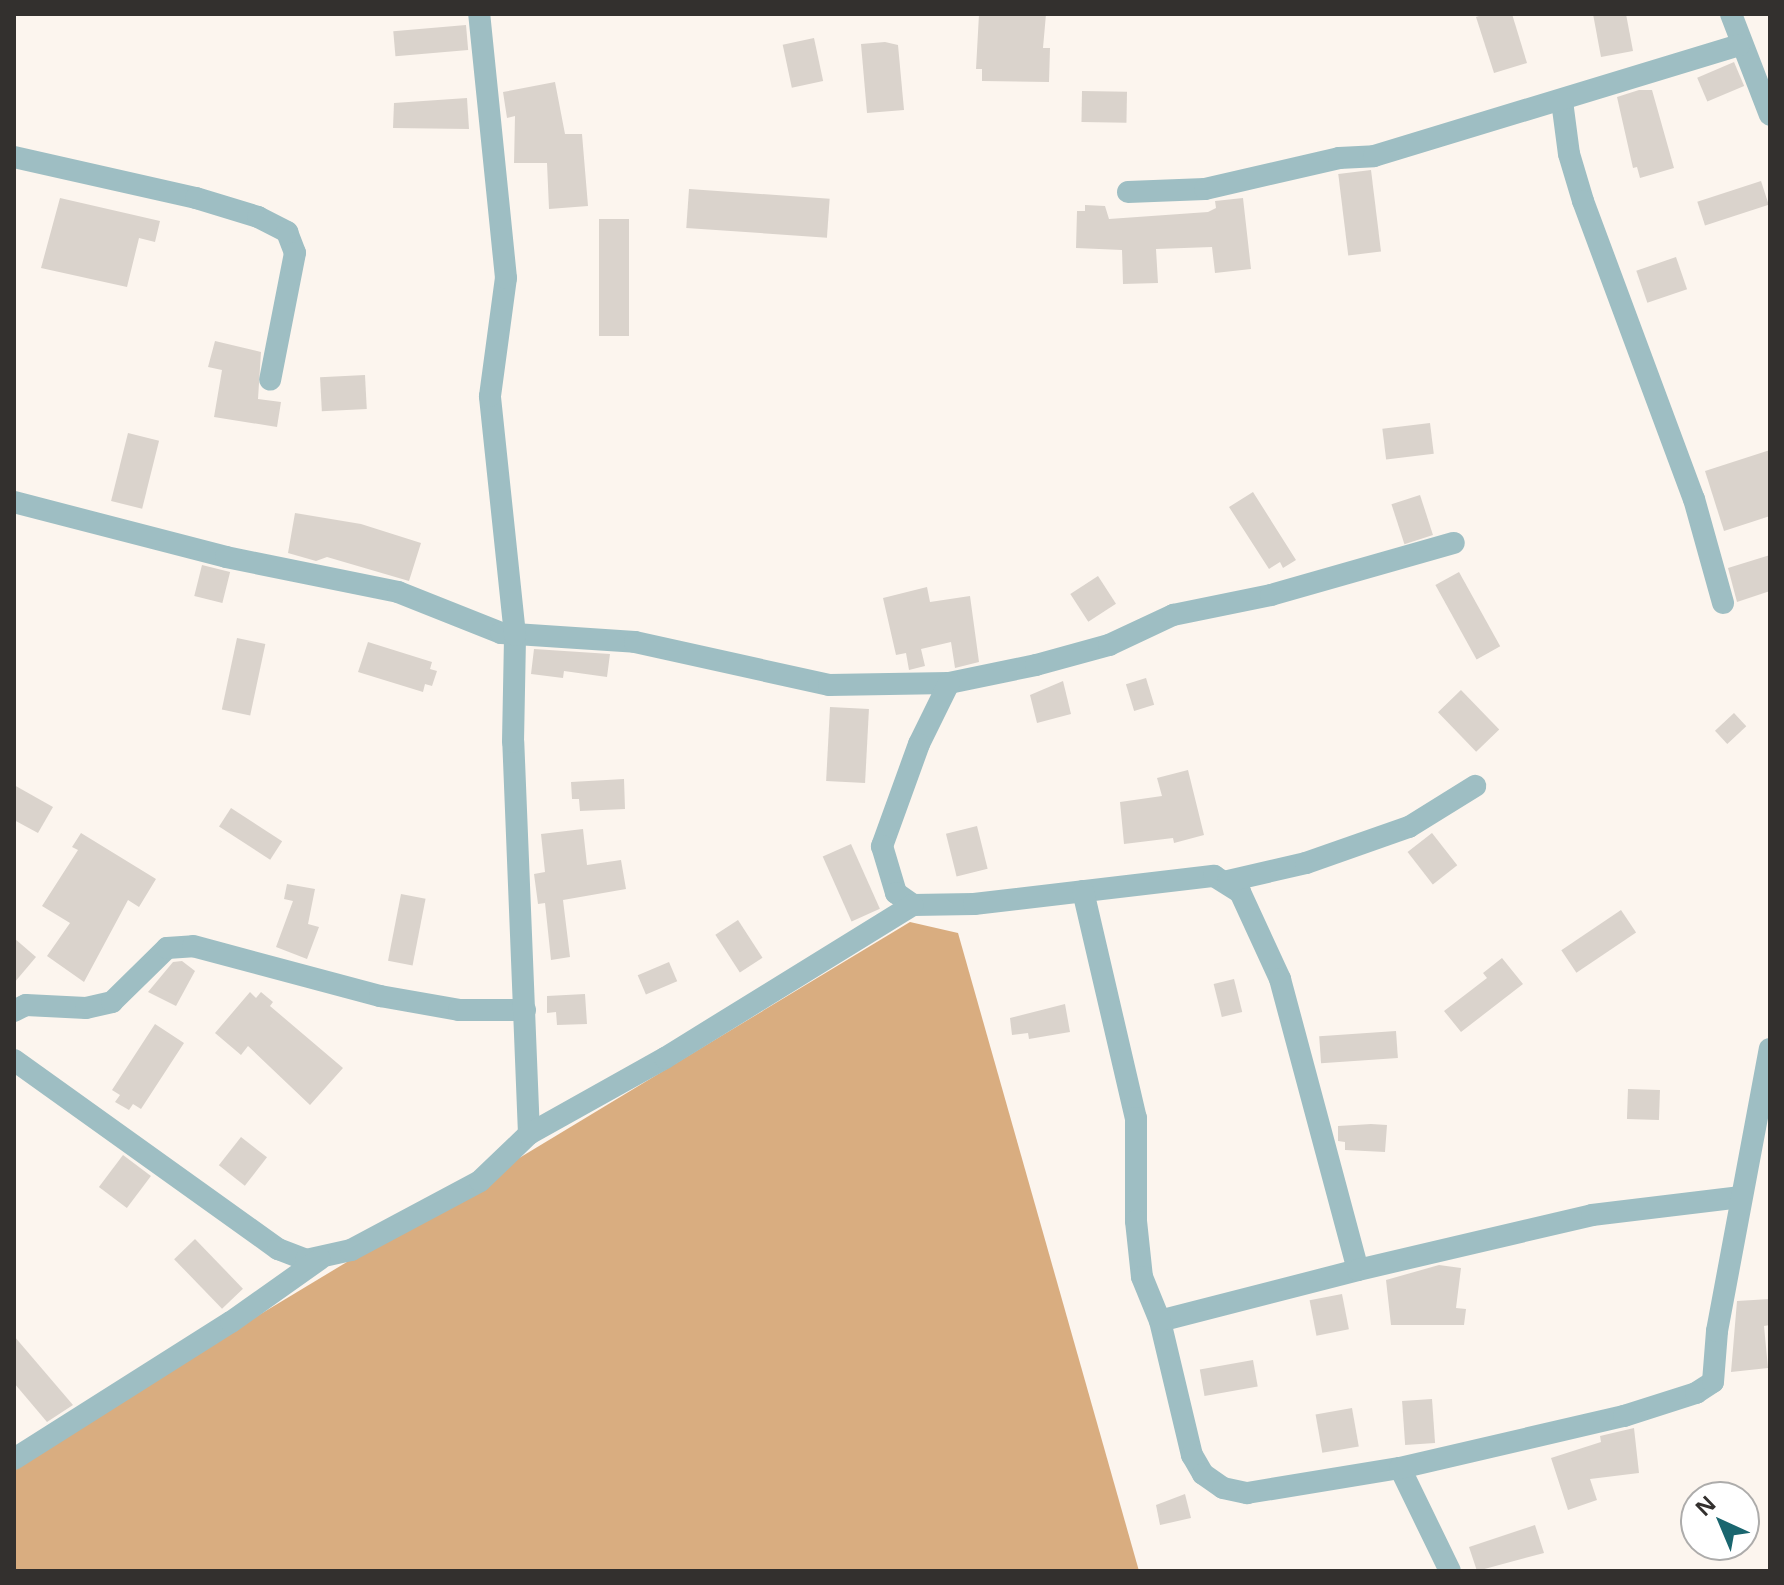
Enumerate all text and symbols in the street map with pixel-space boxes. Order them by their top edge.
north arrow [1680,1481,1760,1561]
text: N [1688,1488,1722,1522]

